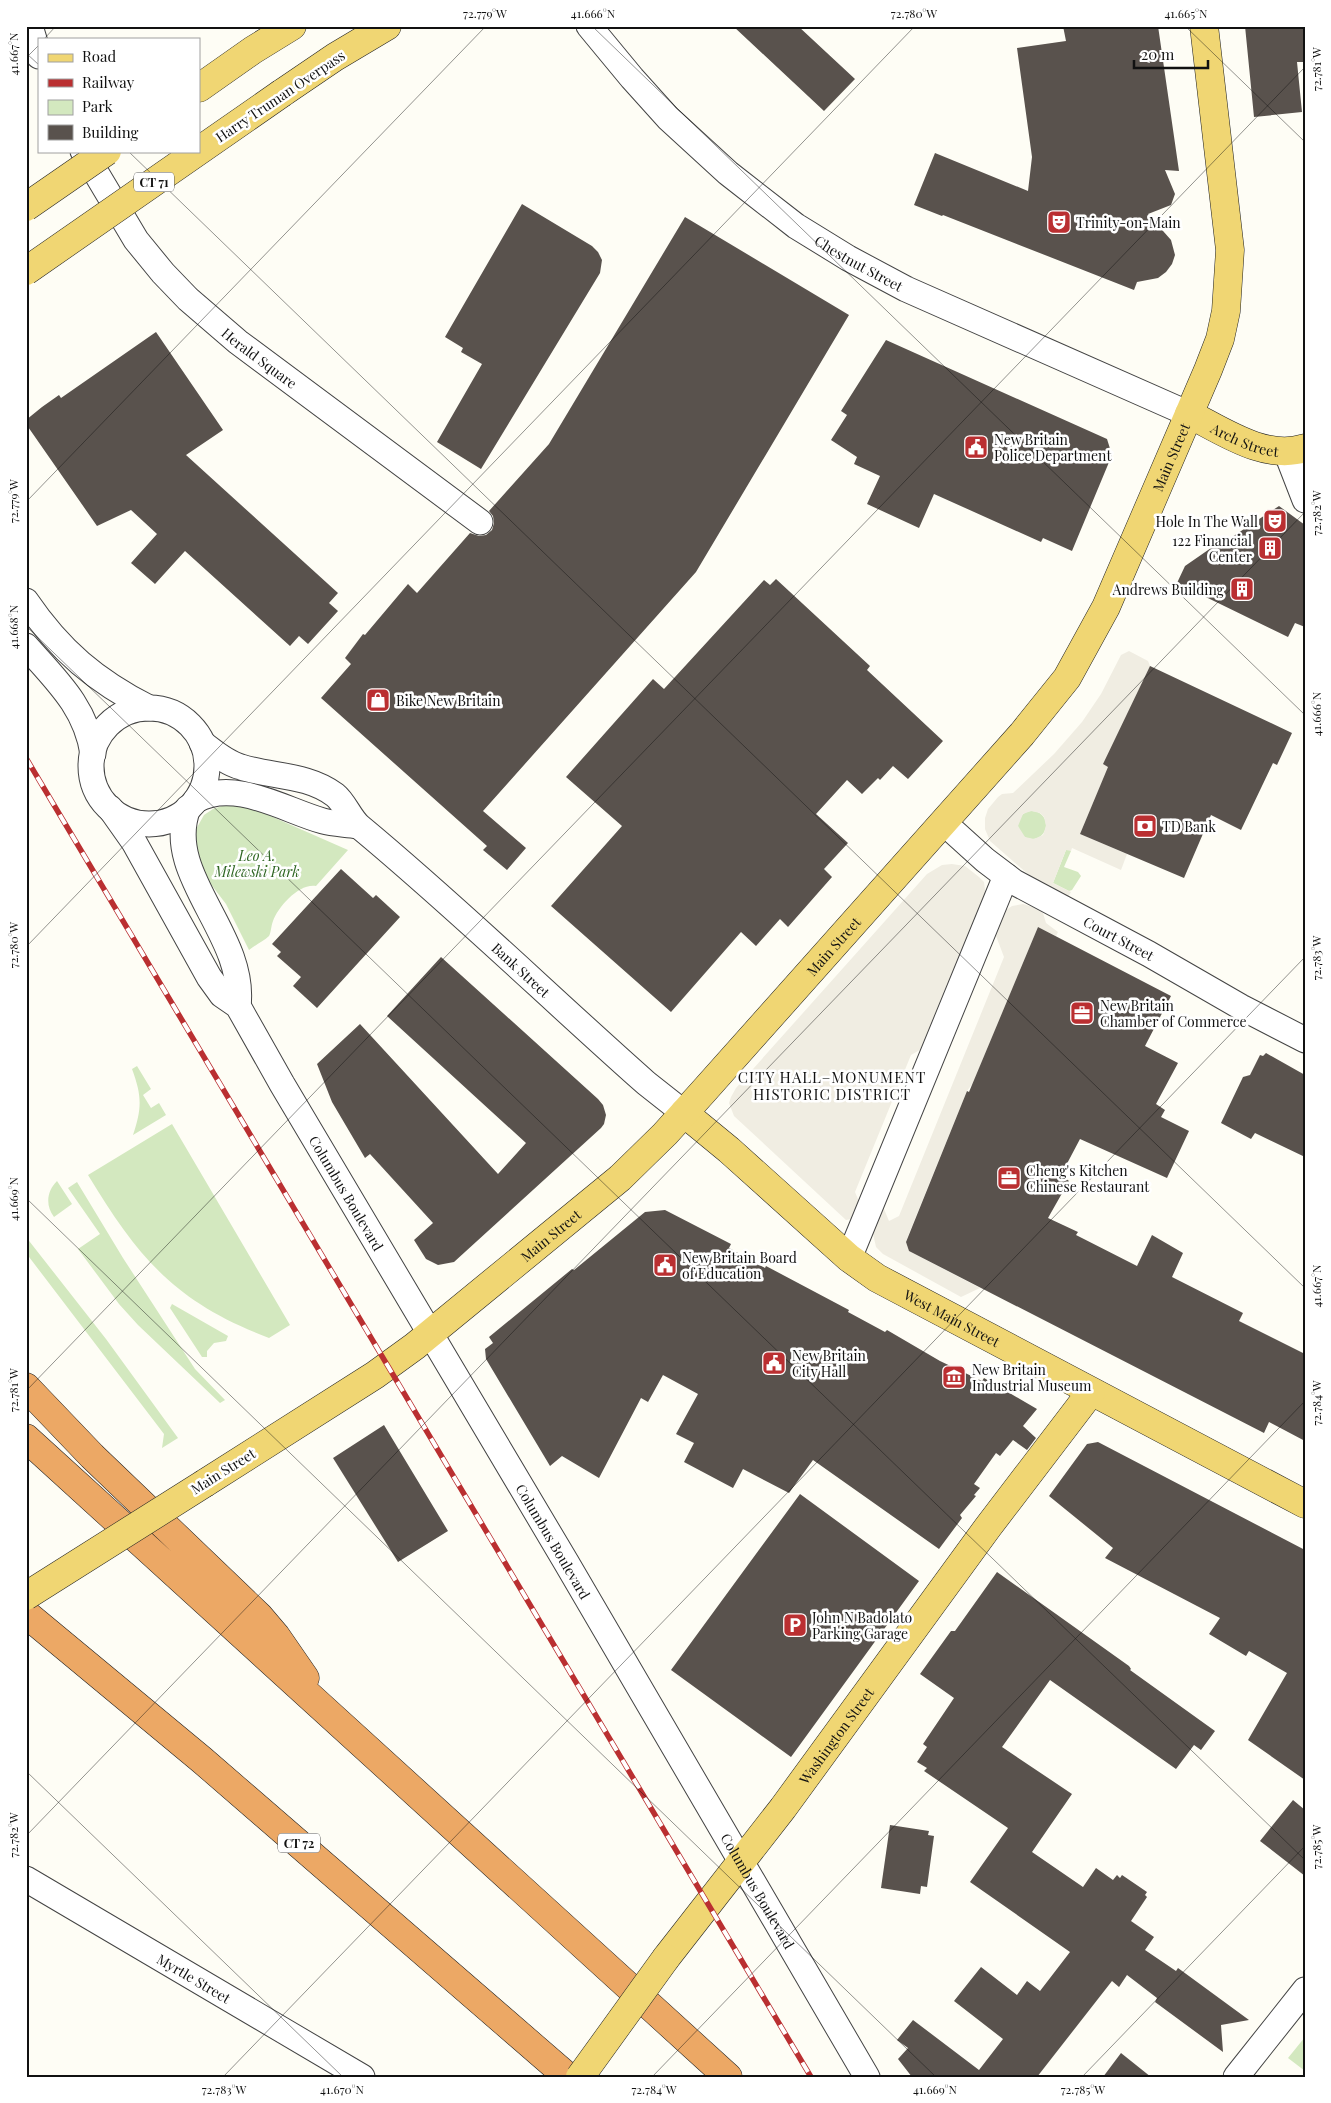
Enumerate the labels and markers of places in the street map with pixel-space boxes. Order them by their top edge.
theatre icon: Trinity-on-Main [1046,209,1072,235]
place label: Trinity-on-Main [1076,213,1181,232]
place label: New Britain Police Department [994,430,1112,465]
public building icon: New Britain Police Department [963,434,989,460]
theatre icon: Hole In The Wall [1262,508,1288,534]
place label: Hole In The Wall [1156,512,1258,531]
place label: 122 Financial Center [1172,531,1253,566]
building icon: 122 Financial Center [1257,535,1283,561]
building icon: Andrews Building [1229,576,1255,602]
place label: Andrews Building [1112,580,1225,599]
shop icon: Bike New Britain [365,687,391,713]
place label: Bike New Britain [396,691,501,710]
bank icon: TD Bank [1132,813,1158,839]
place label: TD Bank [1162,817,1216,836]
place label: New Britain Chamber of Commerce [1100,996,1247,1031]
office icon: New Britain Chamber of Commerce [1069,1000,1095,1026]
place label: Cheng's Kitchen Chinese Restaurant [1026,1161,1150,1196]
office icon: Cheng's Kitchen Chinese Restaurant [996,1165,1022,1191]
place label: New Britain Board of Education [682,1248,797,1283]
public building icon: New Britain Board of Education [652,1252,678,1278]
place label: New Britain City Hall [792,1346,867,1381]
public building icon: New Britain City Hall [761,1350,787,1376]
place label: New Britain Industrial Museum [972,1360,1092,1395]
museum icon: New Britain Industrial Museum [941,1364,967,1390]
place label: John N Badolato Parking Garage [811,1608,913,1643]
parking icon: John N Badolato Parking Garage [782,1612,808,1638]

